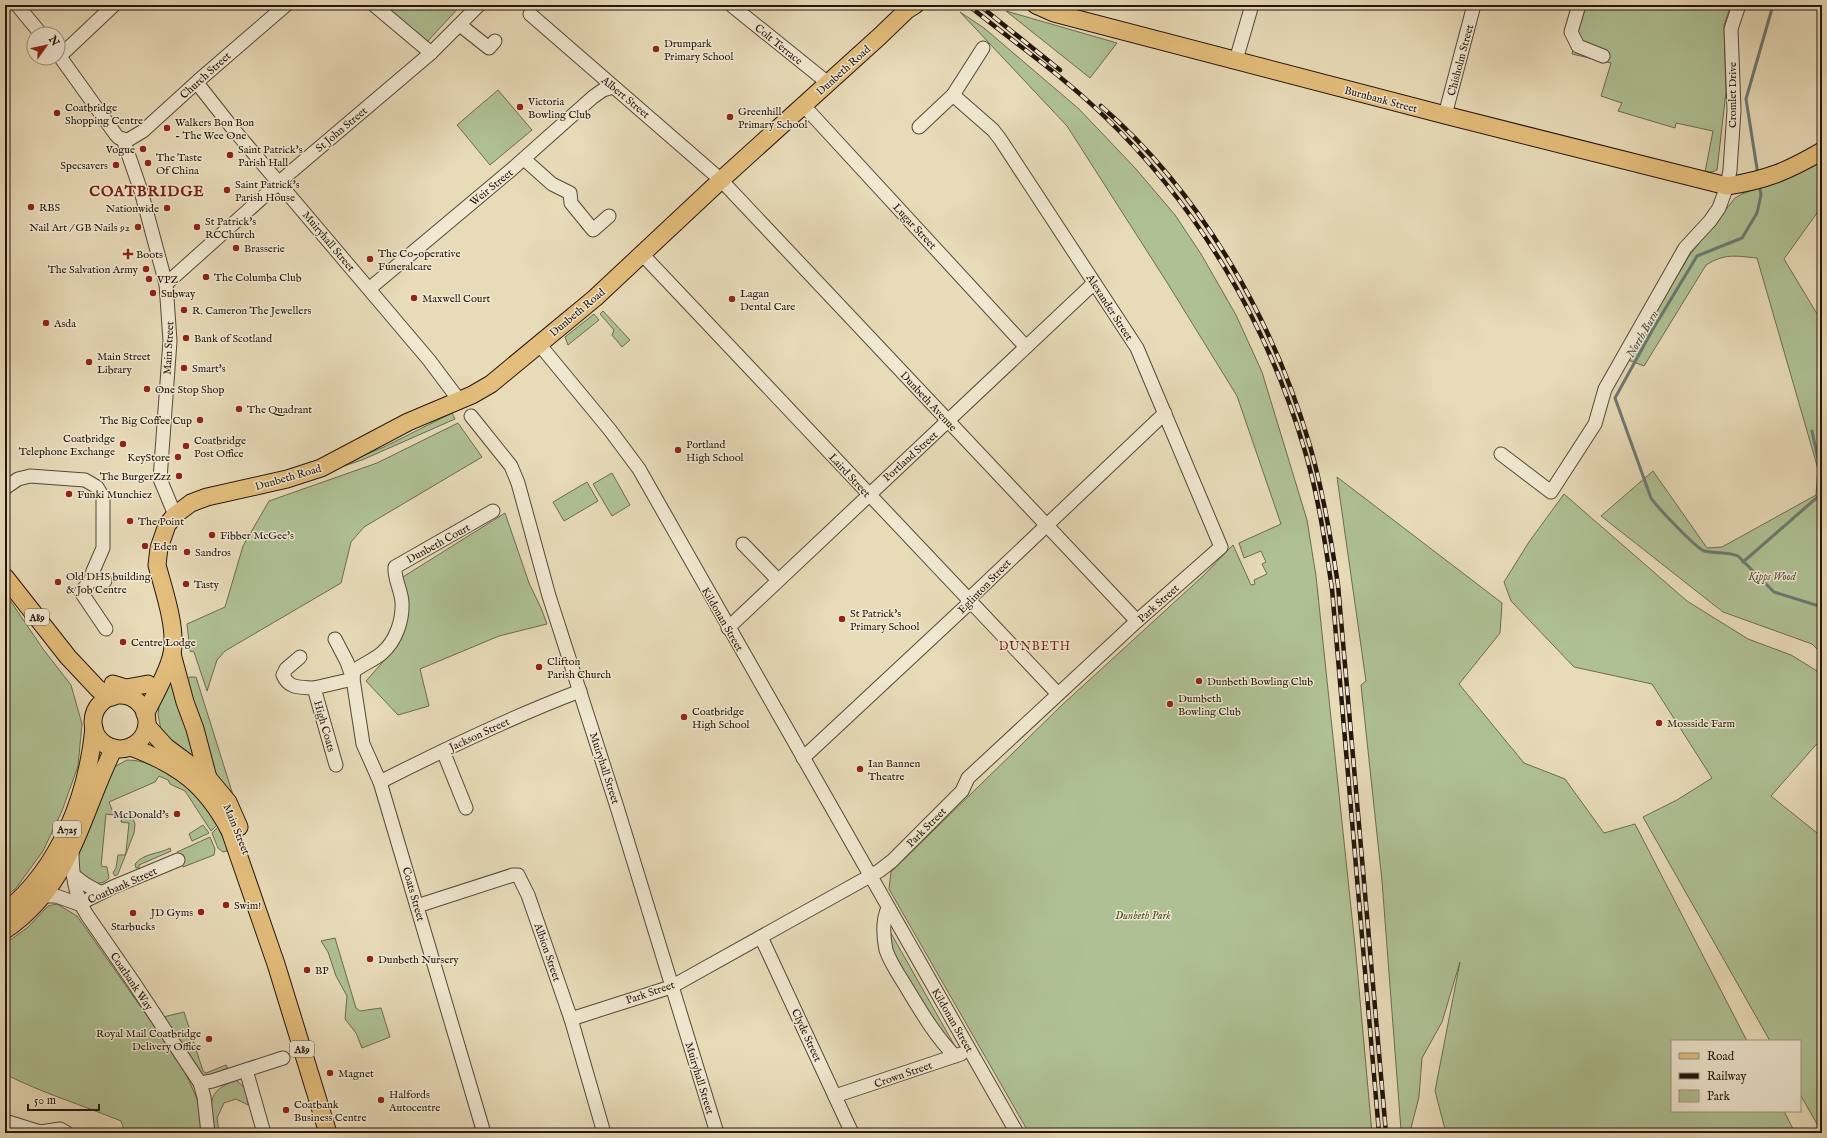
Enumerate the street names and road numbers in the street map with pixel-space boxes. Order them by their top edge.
street label: Colt Terrace [752,21,805,68]
street label: Chisholm Street [1445,23,1477,98]
street label: Dunbeth Road [814,43,874,99]
street label: Church Street [177,49,234,102]
street label: Cromlet Drive [1726,62,1740,128]
street label: Albert Street [598,73,653,122]
street label: Burnbank Street [1343,84,1419,116]
street label: St John Street [313,104,371,155]
street label: Weir Street [467,166,516,209]
street label: Lugar Street [889,201,939,253]
street label: Muiryhall Street [299,209,358,275]
street label: Alexander Street [1082,271,1136,343]
street label: Dunbeth Road [547,285,608,340]
street label: Main Street [161,321,177,375]
street label: Dunbeth Avenue [897,369,960,435]
street label: Portland Street [880,428,941,485]
street label: Laird Street [825,451,873,501]
street label: Dunbeth Road [254,462,323,494]
street label: Dunbeth Court [404,521,473,567]
street label: Eglinton Street [955,556,1014,617]
street label: Park Street [1135,581,1182,626]
street label: Kildonan Street [698,585,746,654]
road number: A89 [25,609,49,625]
street label: High Coats [310,699,338,754]
street label: Jackson Street [445,715,512,756]
street label: Muiryhall Street [586,731,622,806]
street label: Main Street [220,802,253,857]
street label: Park Street [904,805,950,851]
road number: A725 [53,821,81,837]
street label: Coatbank Street [86,864,159,907]
street label: Coats Street [399,865,428,923]
street label: Albion Street [530,920,564,983]
street label: Coatbank Way [107,950,156,1014]
street label: Park Street [624,978,677,1008]
street label: Kildonan Street [928,986,976,1055]
street label: Clyde Street [788,1007,824,1064]
road number: A89 [290,1041,314,1057]
street label: Muiryhall Street [681,1041,717,1116]
street label: Crown Street [872,1058,934,1091]

